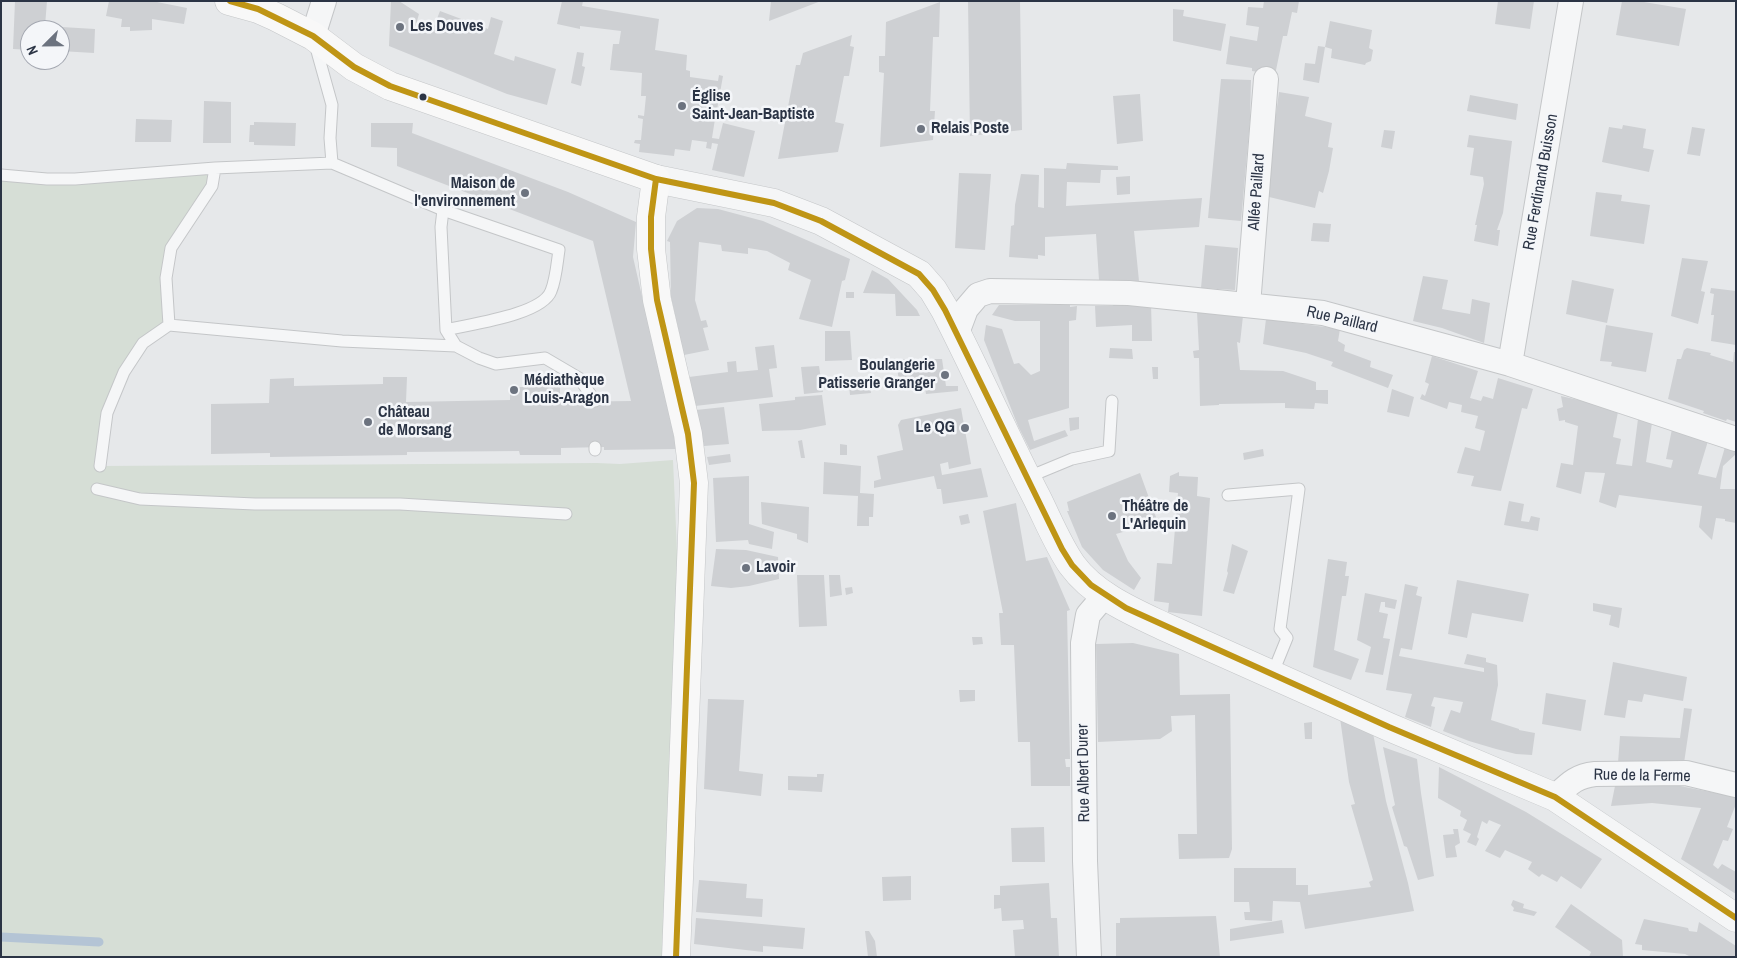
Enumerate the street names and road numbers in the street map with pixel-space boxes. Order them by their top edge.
street label: Rue Ferdinand Buisson [1520,112,1562,252]
street label: Allée Paillard [1245,153,1269,231]
street label: Rue Paillard [1305,303,1379,337]
street label: Rue Albert Durer [1074,724,1094,822]
street label: Rue de la Ferme [1593,766,1691,786]

